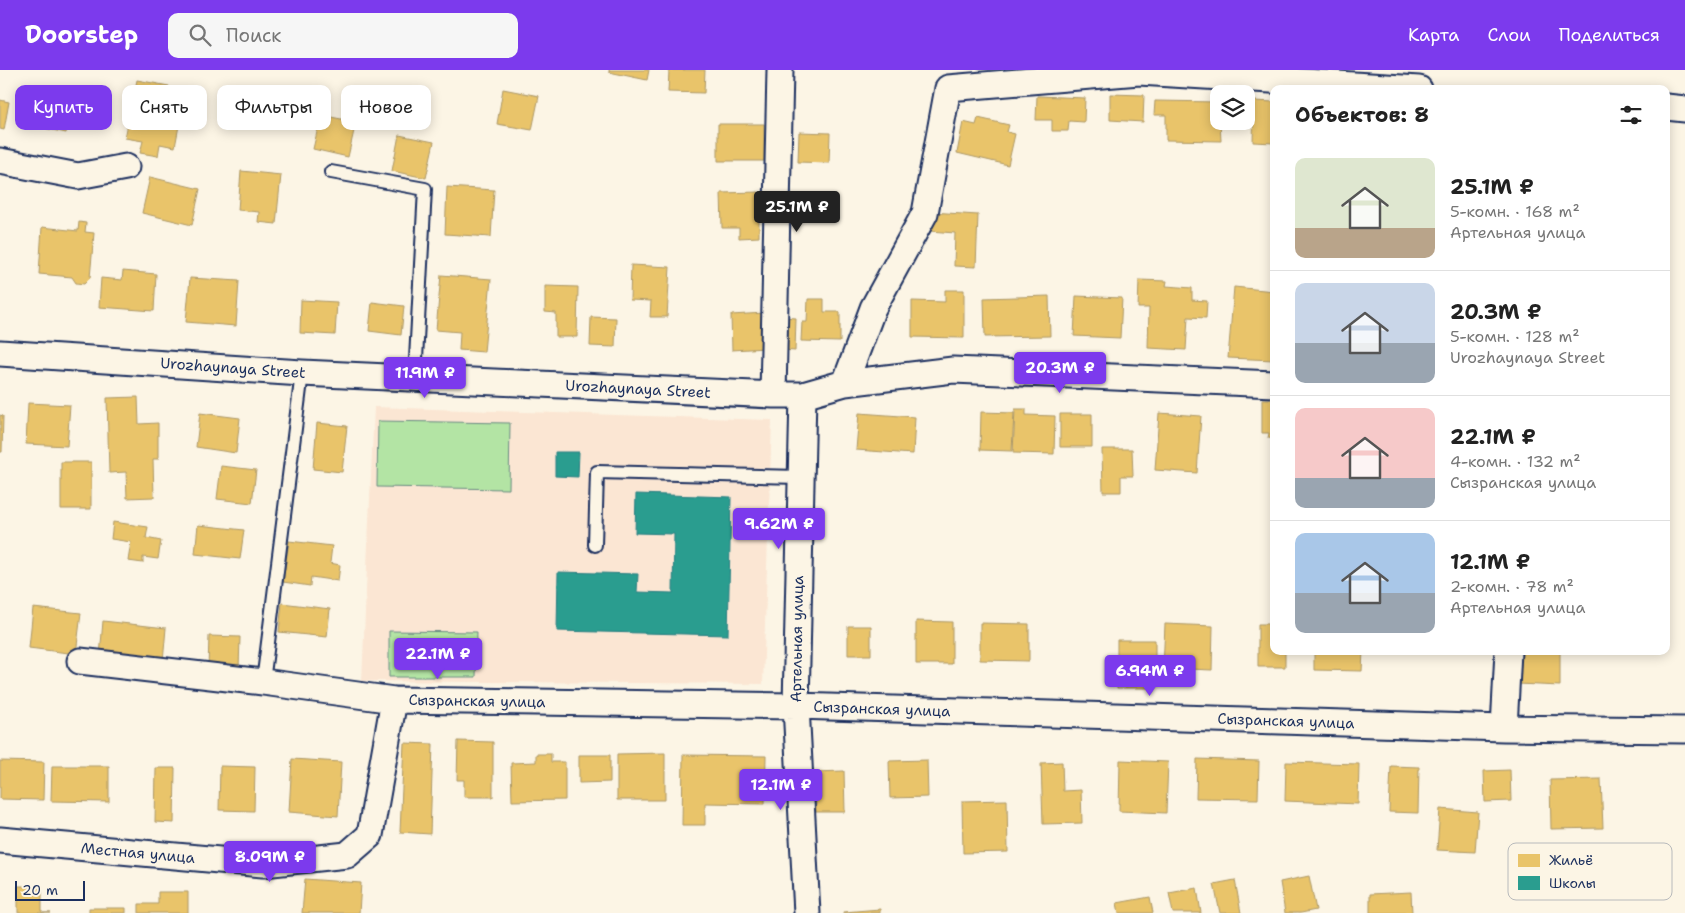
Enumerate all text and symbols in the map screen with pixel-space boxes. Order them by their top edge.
search box [168,13,518,58]
text: Doorstep [25,19,138,51]
icon: search [186,21,214,49]
text: Поиск [226,23,281,48]
text: Карта [1408,23,1459,47]
text: Слои [1487,23,1531,47]
text: Поделиться [1559,23,1660,47]
chip: Купить [15,85,112,130]
chip: Снять [122,85,207,130]
chip: Фильтры [217,85,331,130]
chip: Новое [341,85,431,130]
map controls [1210,85,1255,130]
button: layers [1210,85,1255,130]
text: Объектов: 8 [1295,101,1429,129]
icon: filters [1617,101,1645,129]
text: 25.1M ₽ [1450,173,1534,201]
icon: home [1335,178,1395,238]
pin: 25.1M ₽ [751,190,843,233]
text: 25.1M ₽ [765,196,829,217]
text: 5-комн. · 168 m² [1450,201,1580,222]
text: Артельная улица [1450,222,1585,243]
text: 20.3M ₽ [1450,298,1542,326]
icon: home [1335,303,1395,363]
text: 5-комн. · 128 m² [1450,326,1580,347]
text: Urozhaynaya Street [1450,347,1605,368]
pin: 20.3M ₽ [1014,352,1106,394]
street label: Urozhaynaya Street [160,353,306,383]
pin: 11.9M ₽ [379,356,471,399]
text: 20.3M ₽ [1025,357,1095,378]
text: 11.9M ₽ [395,362,455,383]
street label: Urozhaynaya Street [565,375,711,403]
text: 22.1M ₽ [1450,423,1536,451]
icon: home [1335,428,1395,488]
text: 4-комн. · 132 m² [1450,451,1581,472]
text: Сызранская улица [1450,472,1596,493]
pin: 9.62M ₽ [733,508,825,550]
text: 9.62M ₽ [744,513,814,534]
text: 12.1M ₽ [1450,548,1531,576]
icon: home [1335,553,1395,613]
street label: Артельная улица [786,575,808,703]
text: 2-комн. · 78 m² [1450,576,1574,597]
text: Артельная улица [1450,597,1585,618]
pin: 22.1M ₽ [392,638,484,680]
text: 22.1M ₽ [405,643,471,664]
pin: 6.94M ₽ [1104,654,1196,697]
text: 6.94M ₽ [1116,660,1184,681]
street label: Сызранская улица [408,690,546,712]
street label: Сызранская улица [813,697,951,721]
street label: Сызранская улица [1217,709,1355,733]
pin: 12.1M ₽ [735,768,827,811]
text: 12.1M ₽ [750,774,812,795]
street label: Местная улица [80,838,197,868]
pin: 8.09M ₽ [224,840,316,883]
legend [1508,843,1672,900]
text: 8.09M ₽ [235,846,305,867]
text: Жильё [1549,851,1593,869]
text: Школы [1549,874,1596,892]
scale bar [15,878,85,901]
text: 20 m [22,881,58,899]

